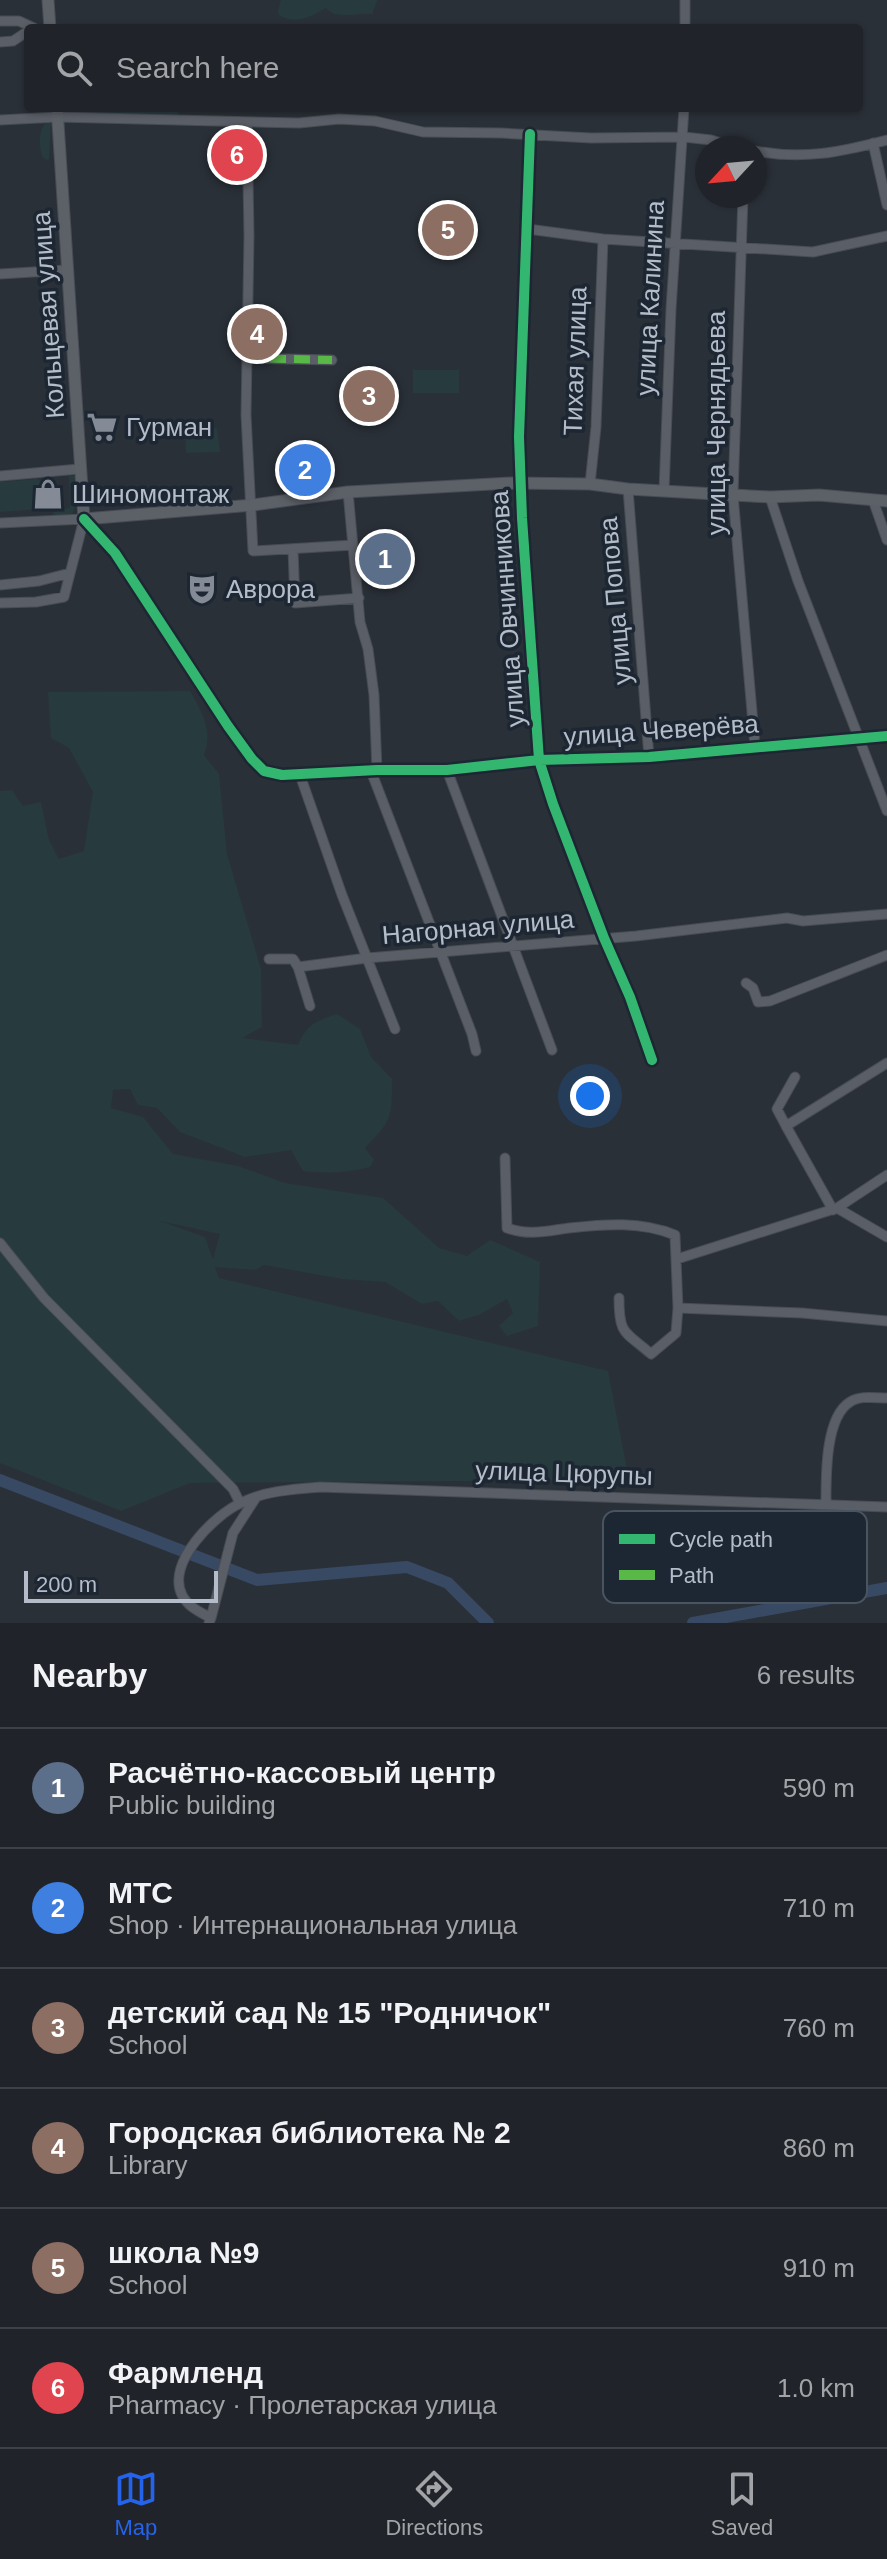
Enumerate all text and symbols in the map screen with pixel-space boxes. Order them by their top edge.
search box [24,24,863,112]
icon: search [52,46,96,90]
text: Search here [116,51,279,84]
pin: 6 [211,125,263,185]
north arrow [695,136,767,208]
street label: улица Калинина [630,199,670,397]
pin: 5 [422,200,474,260]
street label: Кольцевая улица [26,210,70,420]
street label: Тихая улица [557,285,593,436]
pin: 4 [231,304,283,364]
street label: улица Чернядьева [701,310,731,535]
pin: 3 [343,366,395,426]
supermarket icon: Гурман [85,410,119,444]
place label: Гурман [126,412,212,442]
pin: 2 [279,440,331,500]
shop icon: Шиномонтаж [31,477,65,511]
place label: Шиномонтаж [72,479,230,509]
street label: улица Овчинникова [484,489,530,728]
street label: улица Попова [593,515,637,686]
pin: 1 [359,529,411,589]
theatre icon: Аврора [185,572,219,606]
place label: Аврора [226,574,316,604]
street label: улица Чеверёва [563,708,760,752]
street label: Нагорная улица [381,904,576,950]
your location [570,1076,610,1116]
street label: улица Цюрупы [475,1455,653,1491]
legend [603,1511,867,1603]
text: Cycle path [669,1527,773,1552]
text: Path [669,1563,714,1588]
scale bar [24,1567,218,1603]
text: 200 m [36,1572,97,1597]
text: Nearby [32,1656,147,1694]
text: 6 results [757,1660,855,1690]
text: Расчётно-кассовый центр [108,1756,496,1789]
text: 1 [51,1773,65,1803]
text: 590 m [783,1773,855,1803]
text: Public building [108,1790,276,1820]
text: МТС [108,1876,173,1909]
text: 2 [51,1893,65,1923]
text: 710 m [783,1893,855,1923]
text: Shop · Интернациональная улица [108,1910,517,1940]
text: детский сад № 15 "Родничок" [108,1996,551,2029]
text: 3 [51,2013,65,2043]
text: 760 m [783,2013,855,2043]
text: School [108,2030,188,2060]
text: Городская библиотека № 2 [108,2116,511,2149]
text: 4 [51,2133,65,2163]
text: 860 m [783,2133,855,2163]
text: Library [108,2150,187,2180]
text: школа №9 [108,2236,259,2269]
text: 5 [51,2253,65,2283]
text: 910 m [783,2253,855,2283]
text: School [108,2270,188,2300]
text: Фармленд [108,2356,263,2389]
text: 6 [51,2373,65,2403]
text: 1.0 km [777,2373,855,2403]
text: Pharmacy · Пролетарская улица [108,2390,497,2420]
tab: Map [114,2467,158,2541]
tab: Directions [385,2467,483,2541]
tab: Saved [711,2467,773,2541]

